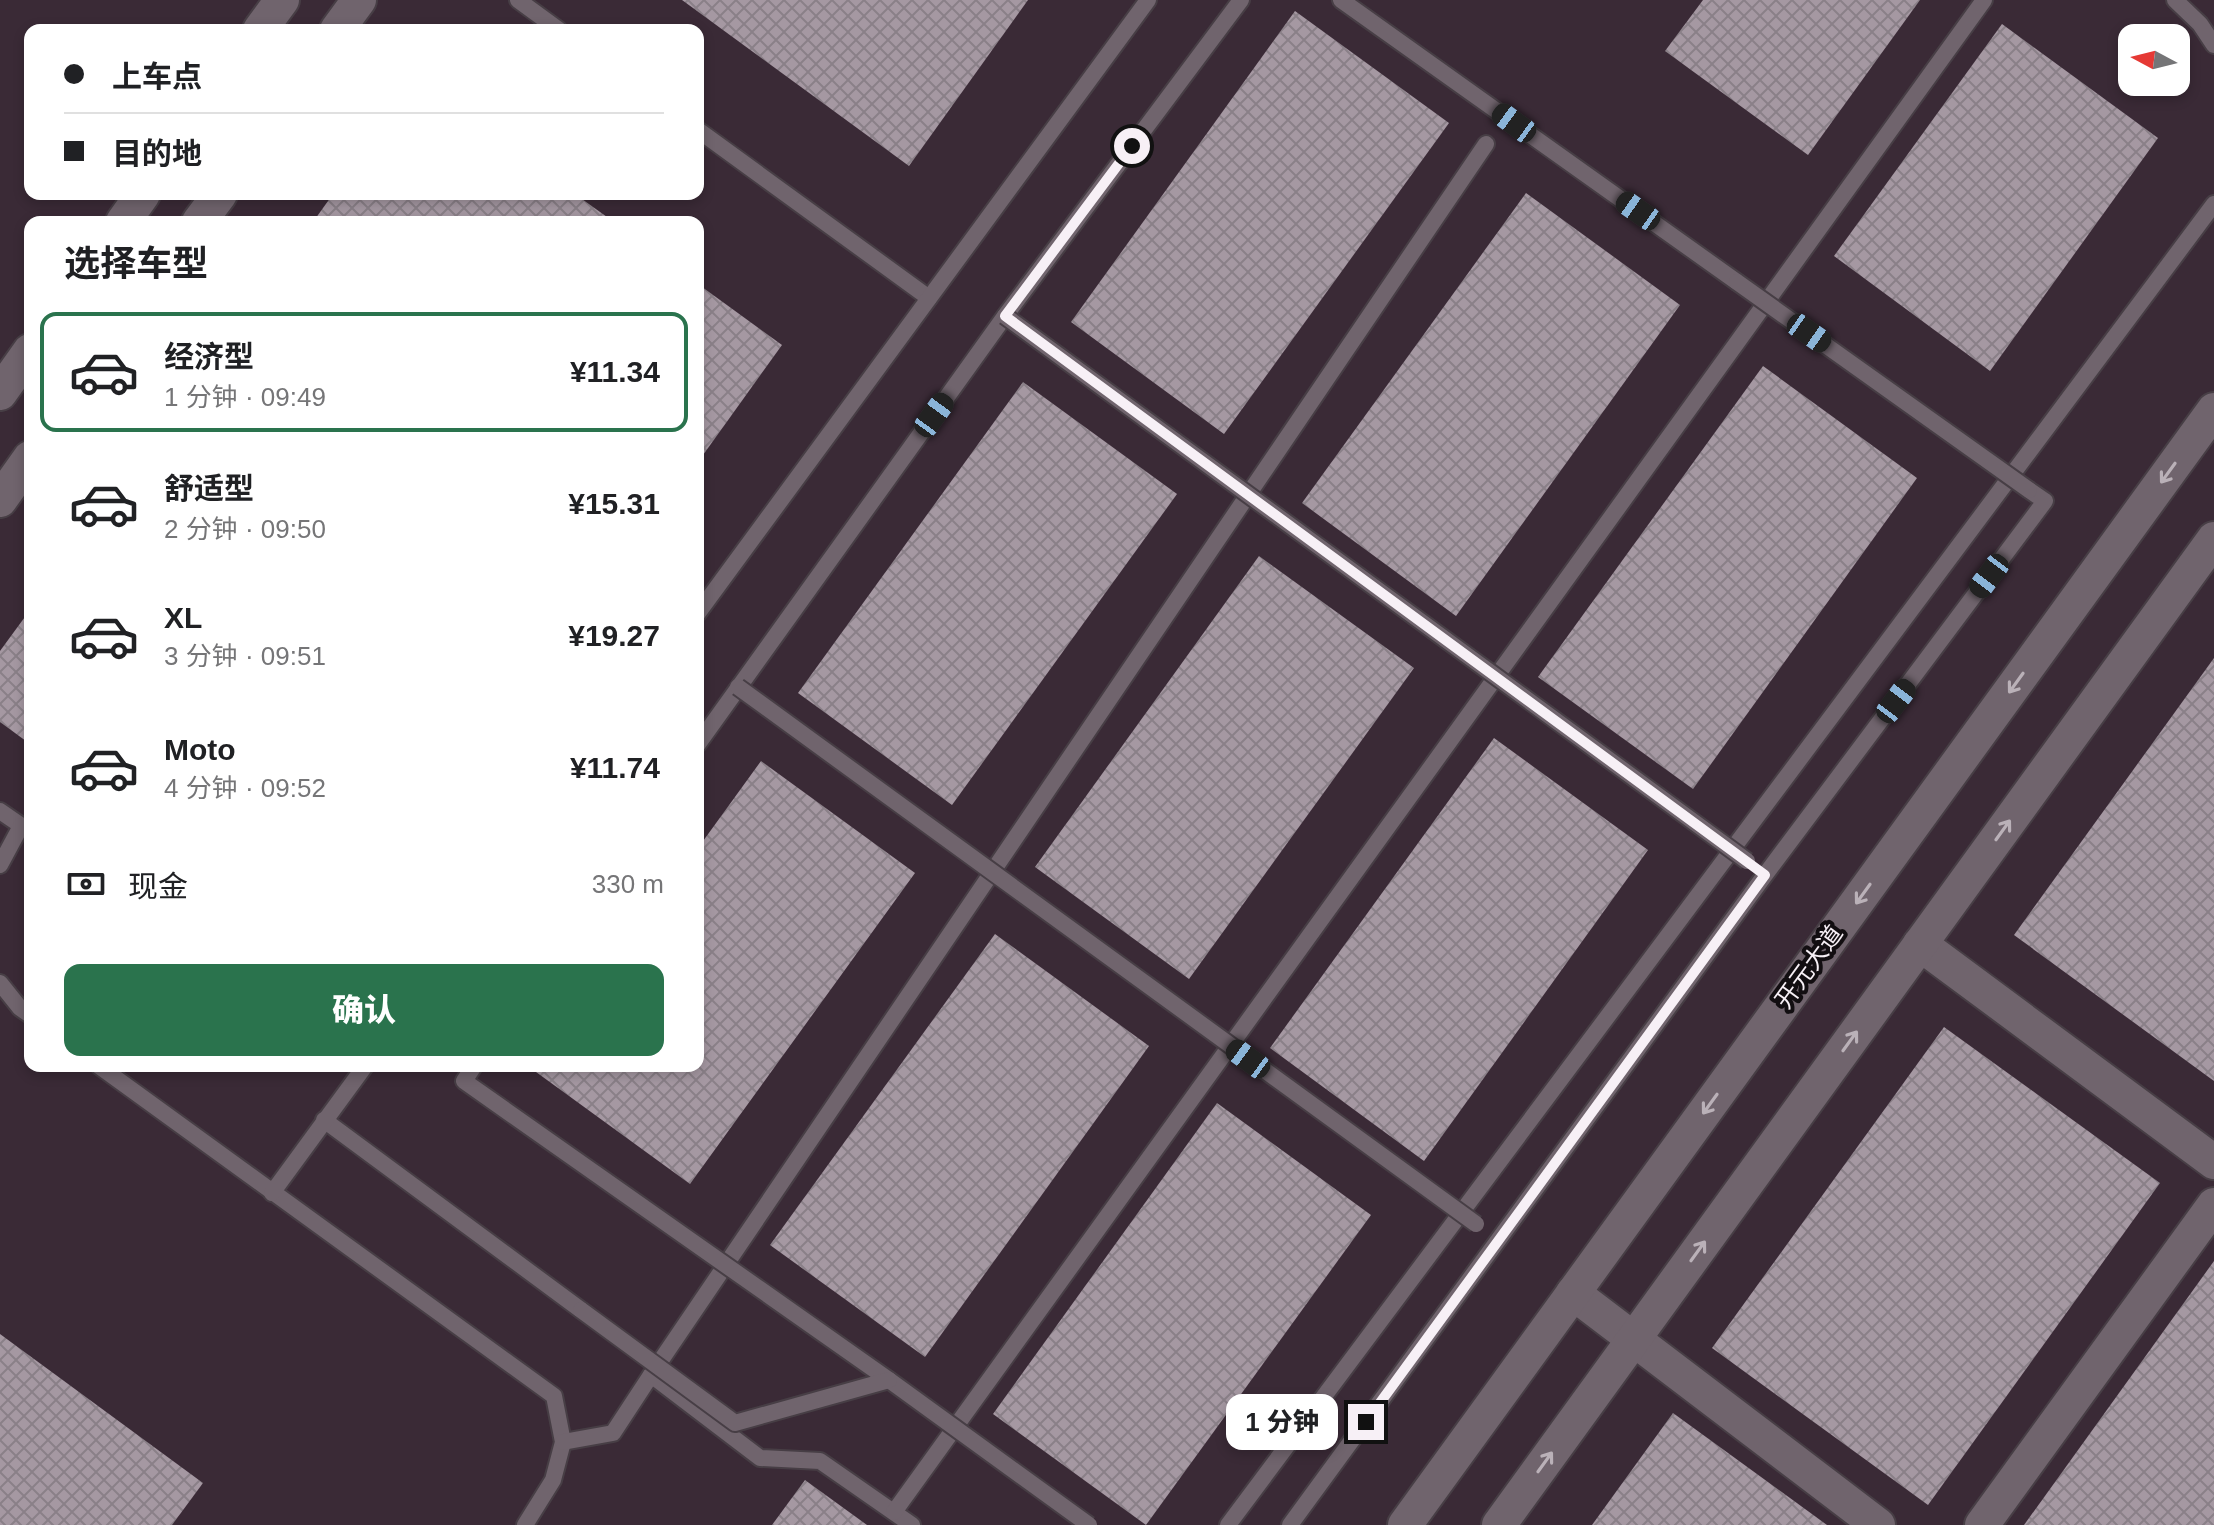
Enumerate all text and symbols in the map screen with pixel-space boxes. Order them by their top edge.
north arrow [2118,24,2190,96]
map controls [2118,24,2190,96]
text: 上车点 [112,60,202,93]
car [1488,99,1540,147]
route start [1114,128,1150,164]
text: 目的地 [112,137,202,170]
car [1611,187,1665,235]
text: 选择车型 [64,243,208,284]
car [1782,309,1836,357]
icon: car [68,336,140,408]
text: 经济型 [164,340,254,373]
text: ¥11.34 [570,355,660,388]
text: 1 分钟 · 09:49 [164,382,326,412]
car [910,389,958,441]
one-way arrow [2160,462,2177,483]
icon: car [68,468,140,540]
text: 舒适型 [164,472,254,505]
text: ¥15.31 [568,487,660,520]
text: 2 分钟 · 09:50 [164,514,326,544]
car [1965,550,2013,602]
icon: car [68,600,140,672]
text: XL [164,601,202,634]
text: ¥19.27 [568,619,660,652]
text: 3 分钟 · 09:51 [164,641,326,671]
one-way arrow [2007,672,2024,694]
car [1872,675,1920,727]
icon: car [68,732,140,804]
text: Moto [164,733,236,766]
text: ¥11.74 [570,751,660,784]
text: 4 分钟 · 09:52 [164,773,326,803]
one-way arrow [1994,820,2011,842]
icon: cash [64,862,108,906]
text: 330 m [592,869,664,899]
text: 现金 [128,870,188,903]
one-way arrow [1855,882,1871,904]
street label: 开元大道 [1769,920,1848,1013]
button: 确认 [64,964,664,1056]
one-way arrow [1841,1031,1858,1052]
car [1222,1035,1274,1083]
one-way arrow [1702,1093,1719,1114]
one-way arrow [1689,1241,1706,1263]
callout: 1 分钟 [1226,1394,1338,1450]
route end [1348,1404,1384,1440]
text: 1 分钟 [1245,1407,1319,1437]
one-way arrow [1536,1452,1553,1473]

